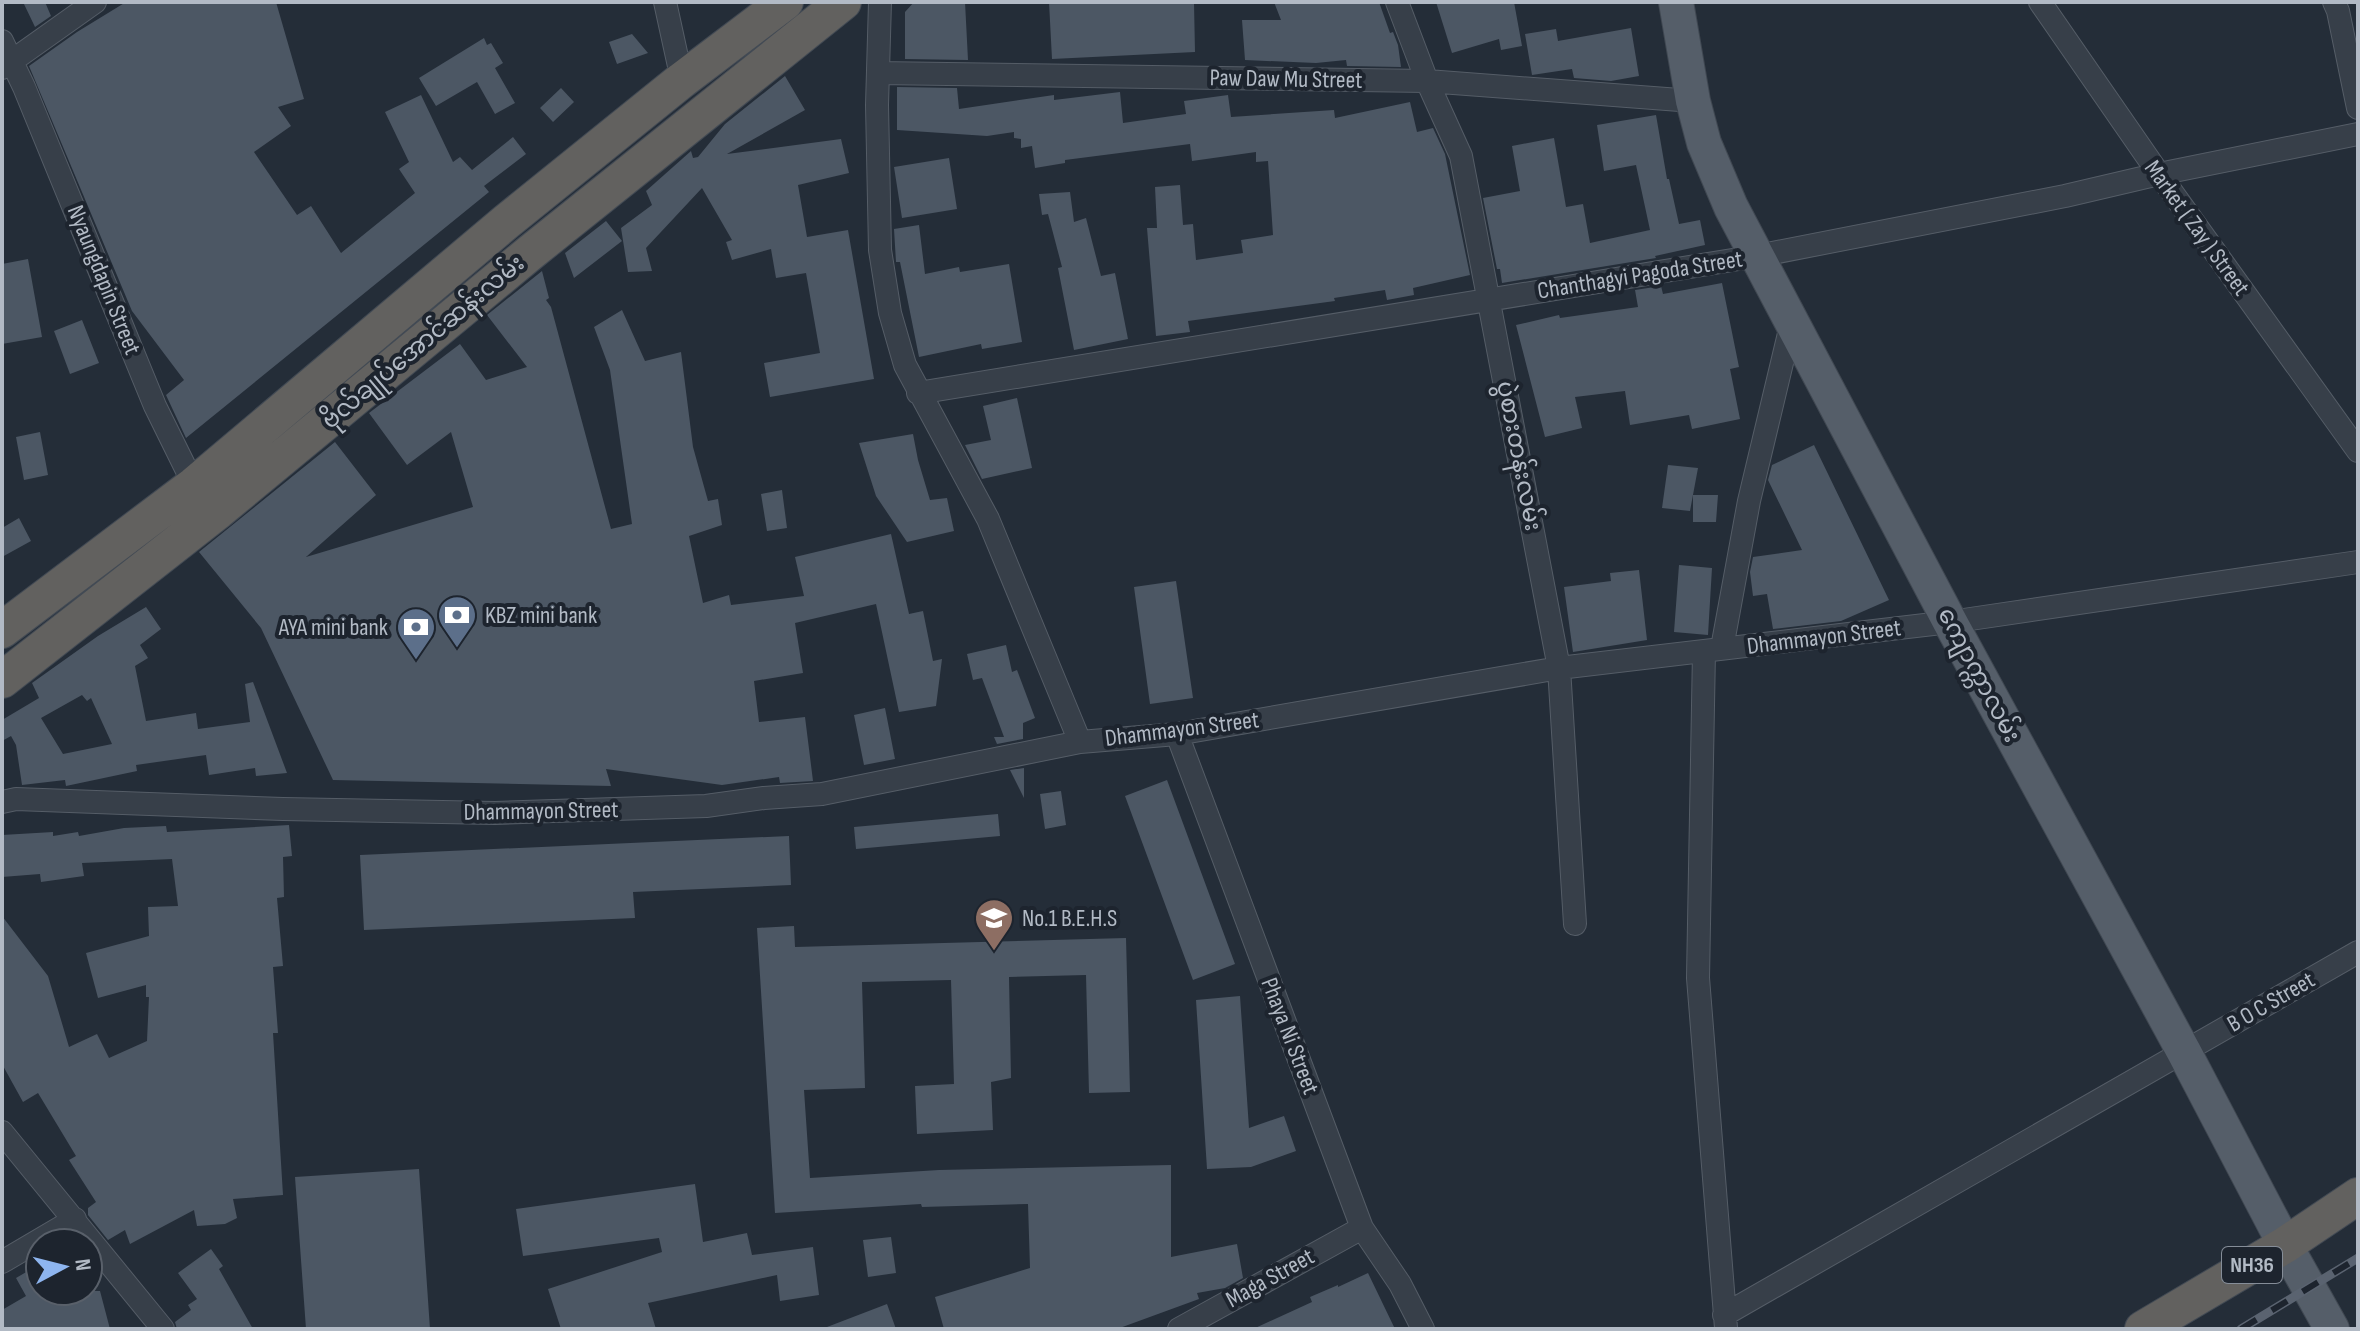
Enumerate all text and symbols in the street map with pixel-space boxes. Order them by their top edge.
street label: Paw Daw Mu Street [1209,63,1363,95]
street label: Market ( Zay ) Street [2138,155,2256,301]
street label: Nyaungdapin Street [61,201,147,359]
street label: Chanthagyi Pagoda Street [1535,244,1745,306]
street label: ဗိုလ်ချုပ်အောင်ဆန်းလမ်း [314,247,533,438]
street label: ပွဲစားတန်းလမ်း [1486,378,1550,534]
bank icon: KBZ mini bank [436,594,478,649]
place label: KBZ mini bank [485,601,597,630]
street label: ကျောက္ကာလမ်း [1928,602,2028,749]
bank icon: AYA mini bank [395,606,437,661]
place label: AYA mini bank [278,613,388,642]
street label: Dhammayon Street [1745,613,1903,661]
street label: Dhammayon Street [1103,705,1261,753]
street label: Dhammayon Street [463,795,619,827]
school or university icon: No.1 B.E.H.S [973,897,1015,952]
place label: No.1 B.E.H.S [1022,904,1117,933]
street label: B O C Street [2222,965,2320,1039]
street label: Phaya Ni Street [1254,974,1326,1098]
north arrow [24,1227,104,1307]
street label: Maga Street [1221,1242,1319,1314]
road number: NH36 [2222,1247,2282,1283]
text: N [68,1257,96,1272]

